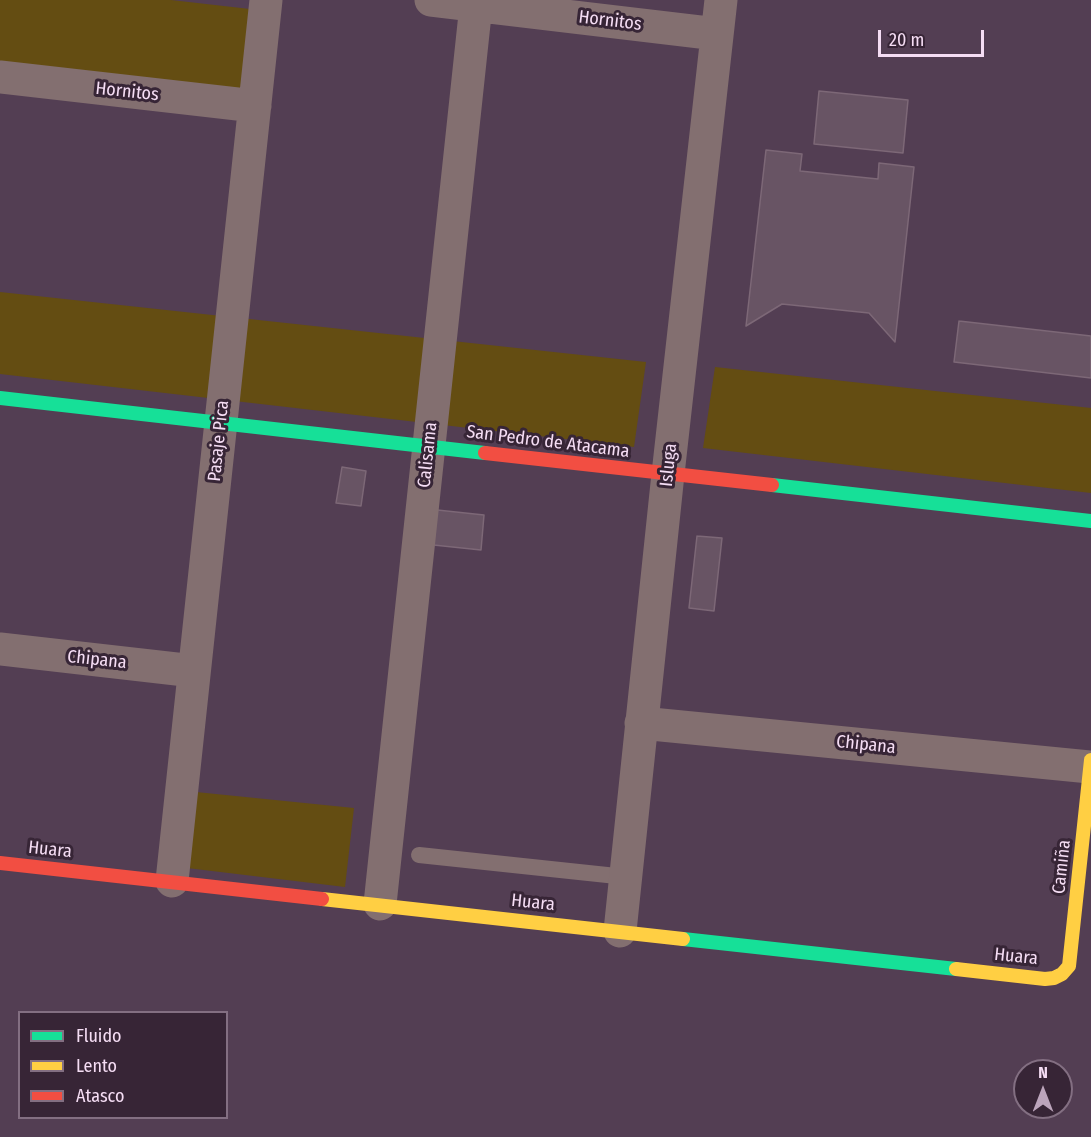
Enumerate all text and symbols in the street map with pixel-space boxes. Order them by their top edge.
street label: Hornitos [577,6,643,36]
scale bar [881,18,988,56]
text: 20 m [889,29,924,51]
street label: Hornitos [94,78,160,106]
street label: Pasaje Pica [204,399,234,483]
street label: Calisama [414,421,442,489]
street label: San Pedro de Atacama [465,421,631,463]
street label: Isluga [656,442,682,488]
street label: Chipana [66,646,128,674]
street label: Chipana [835,731,897,759]
street label: Huara [27,837,73,863]
street label: Camiña [1048,839,1076,895]
street label: Huara [510,890,556,916]
street label: Huara [993,944,1039,970]
legend [18,1011,228,1119]
text: Fluido [76,1025,122,1047]
text: Lento [76,1055,117,1077]
north arrow [1013,1059,1073,1119]
text: N [1038,1063,1048,1082]
text: Atasco [76,1085,124,1107]

